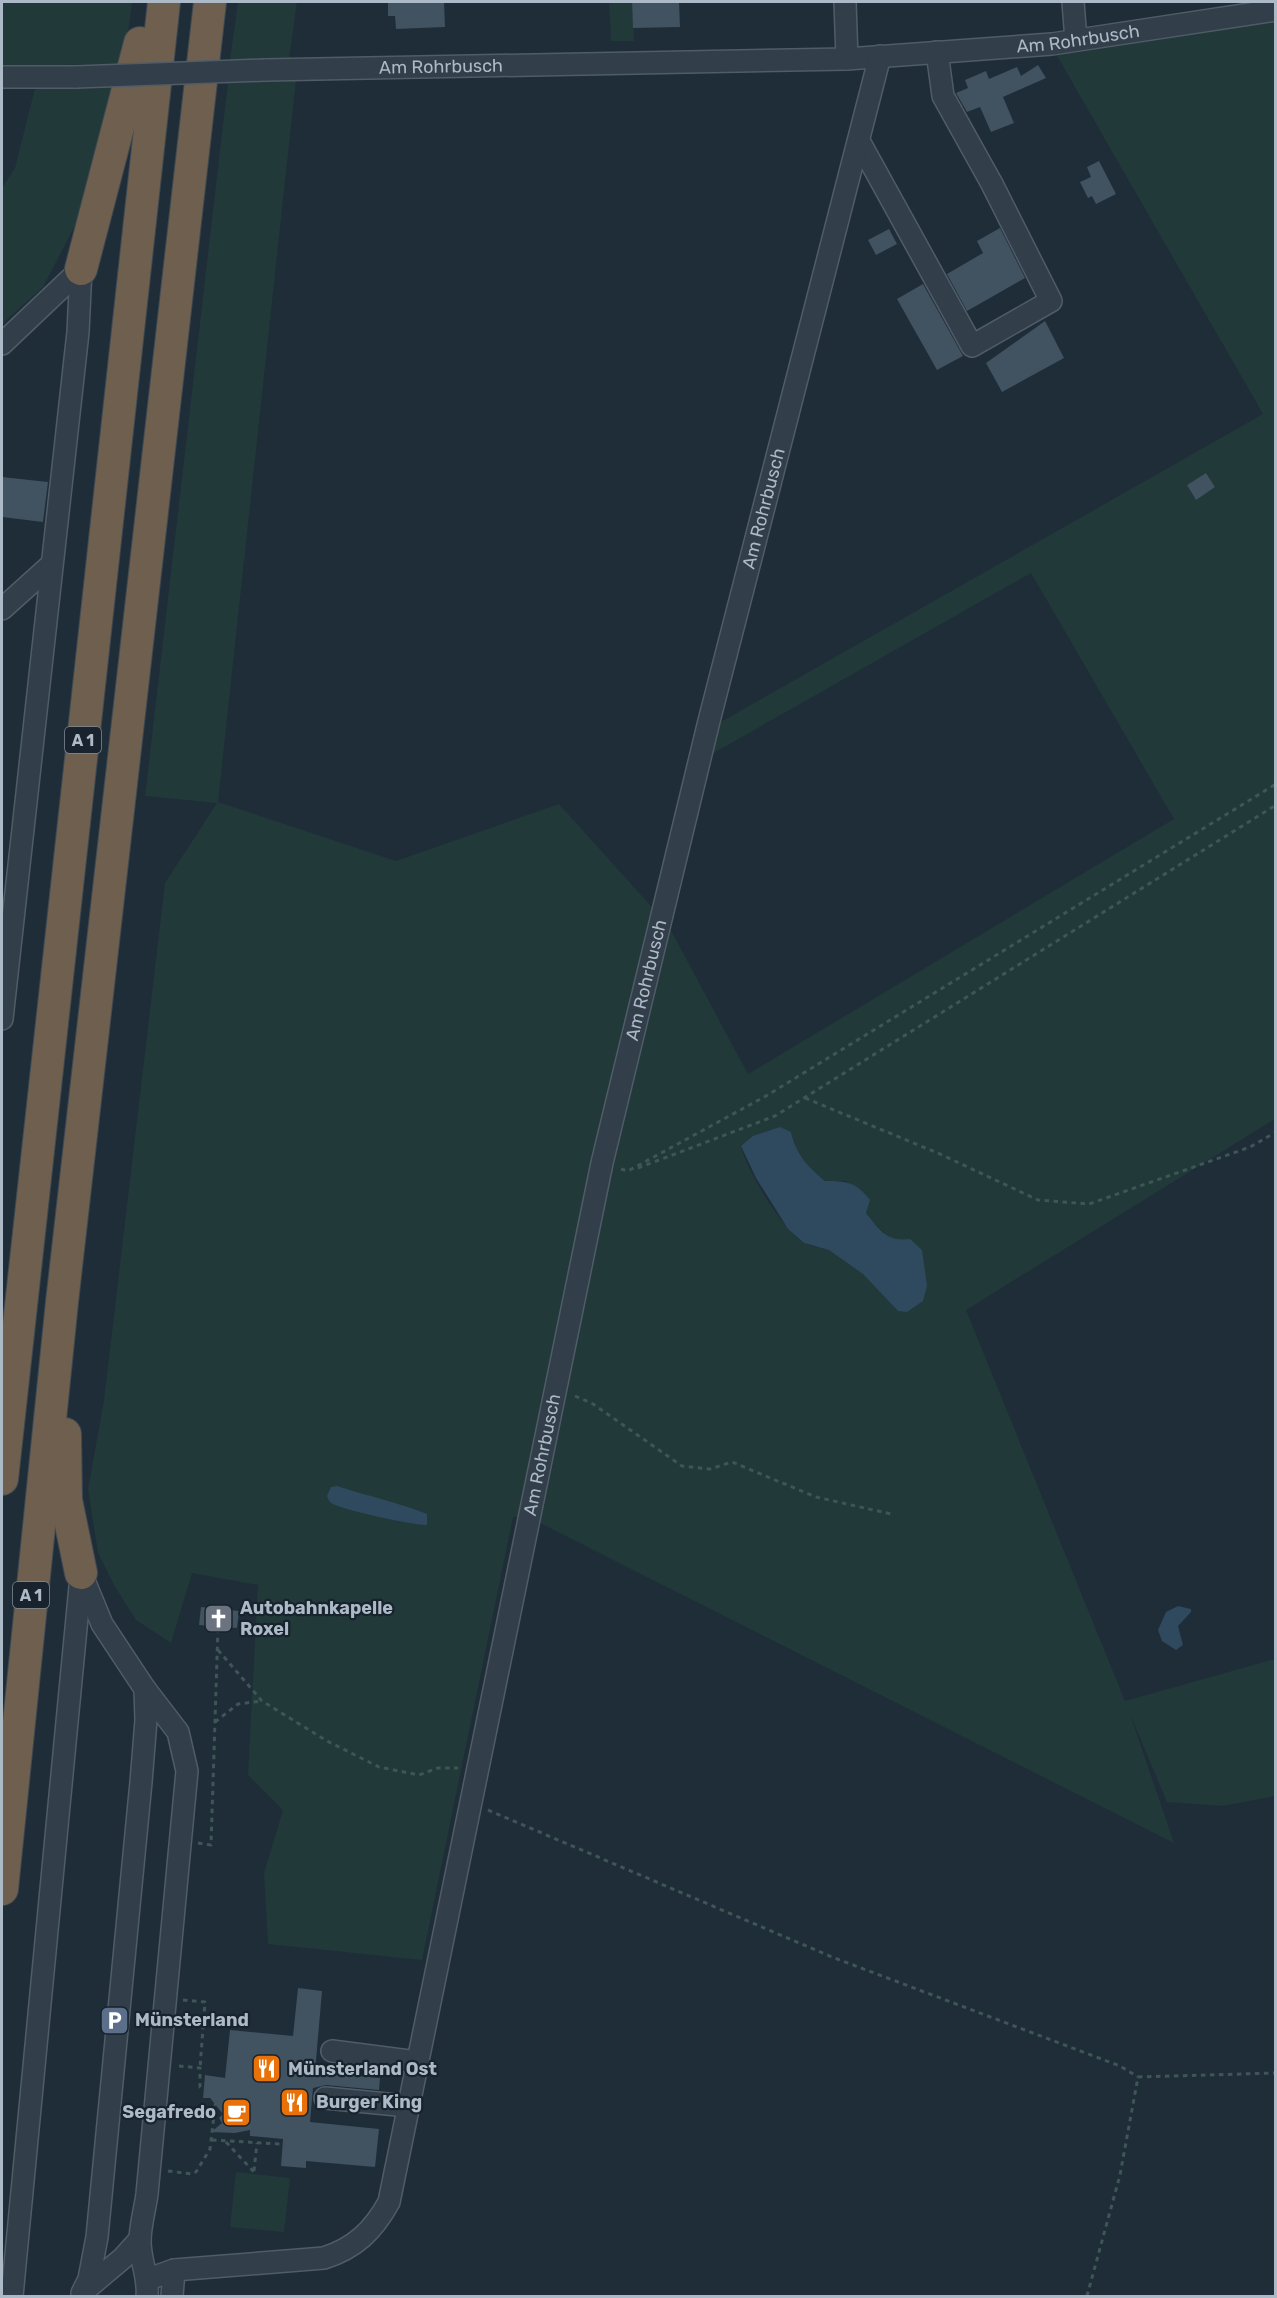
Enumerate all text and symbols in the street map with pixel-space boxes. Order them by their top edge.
street label: Am Rohrbusch [1016,20,1141,58]
street label: Am Rohrbusch [379,55,503,79]
street label: Am Rohrbusch [738,446,790,571]
road number: A 1 [65,727,101,753]
street label: Am Rohrbusch [621,917,672,1043]
street label: Am Rohrbusch [519,1392,565,1518]
road number: A 1 [13,1582,49,1608]
place label: Autobahnkapelle Roxel [240,1597,393,1640]
church icon: Autobahnkapelle Roxel [203,1602,235,1634]
parking icon: Münsterland [98,2004,130,2036]
place label: Münsterland [135,2009,249,2031]
restaurant icon: Münsterland Ost [251,2053,283,2085]
place label: Münsterland Ost [288,2058,437,2080]
restaurant icon: Burger King [279,2086,311,2118]
place label: Burger King [316,2091,422,2113]
cafe icon: Segafredo [221,2096,253,2128]
place label: Segafredo [122,2101,216,2123]

